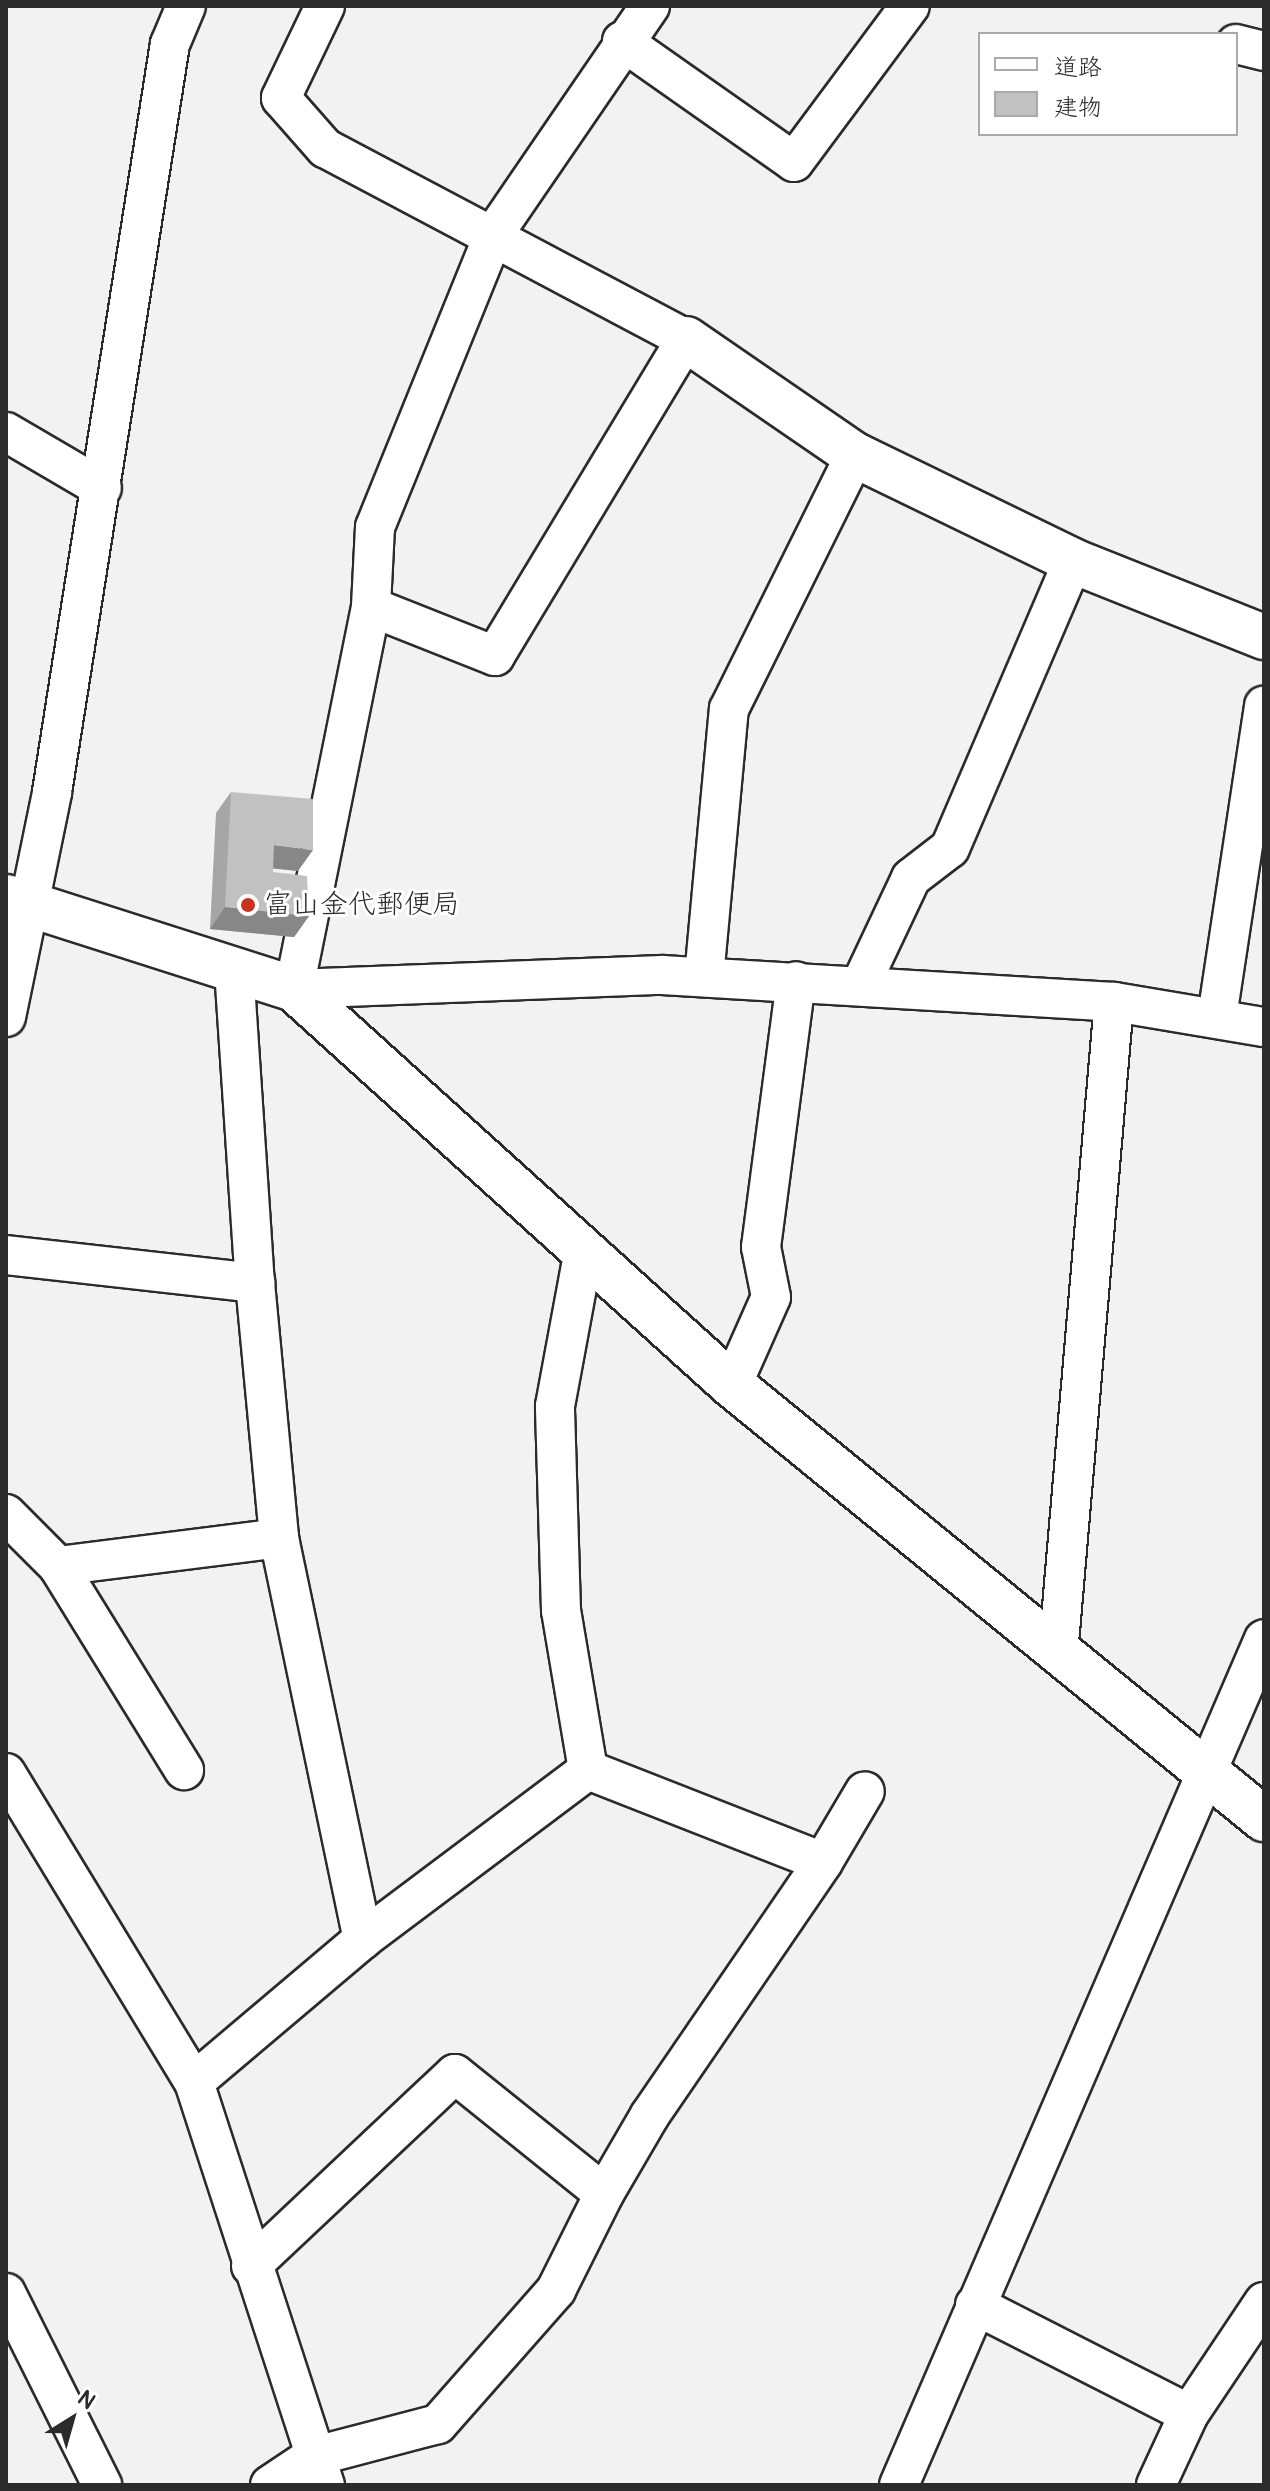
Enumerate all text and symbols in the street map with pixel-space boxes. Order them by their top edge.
legend [978,32,1238,136]
text: 道路 [1054,53,1102,82]
text: 建物 [1054,93,1102,122]
place label: 富山金代郵便局 [264,888,460,922]
marker: 富山金代郵便局 [239,896,257,914]
north arrow [32,2379,112,2459]
text: N [72,2384,101,2415]

